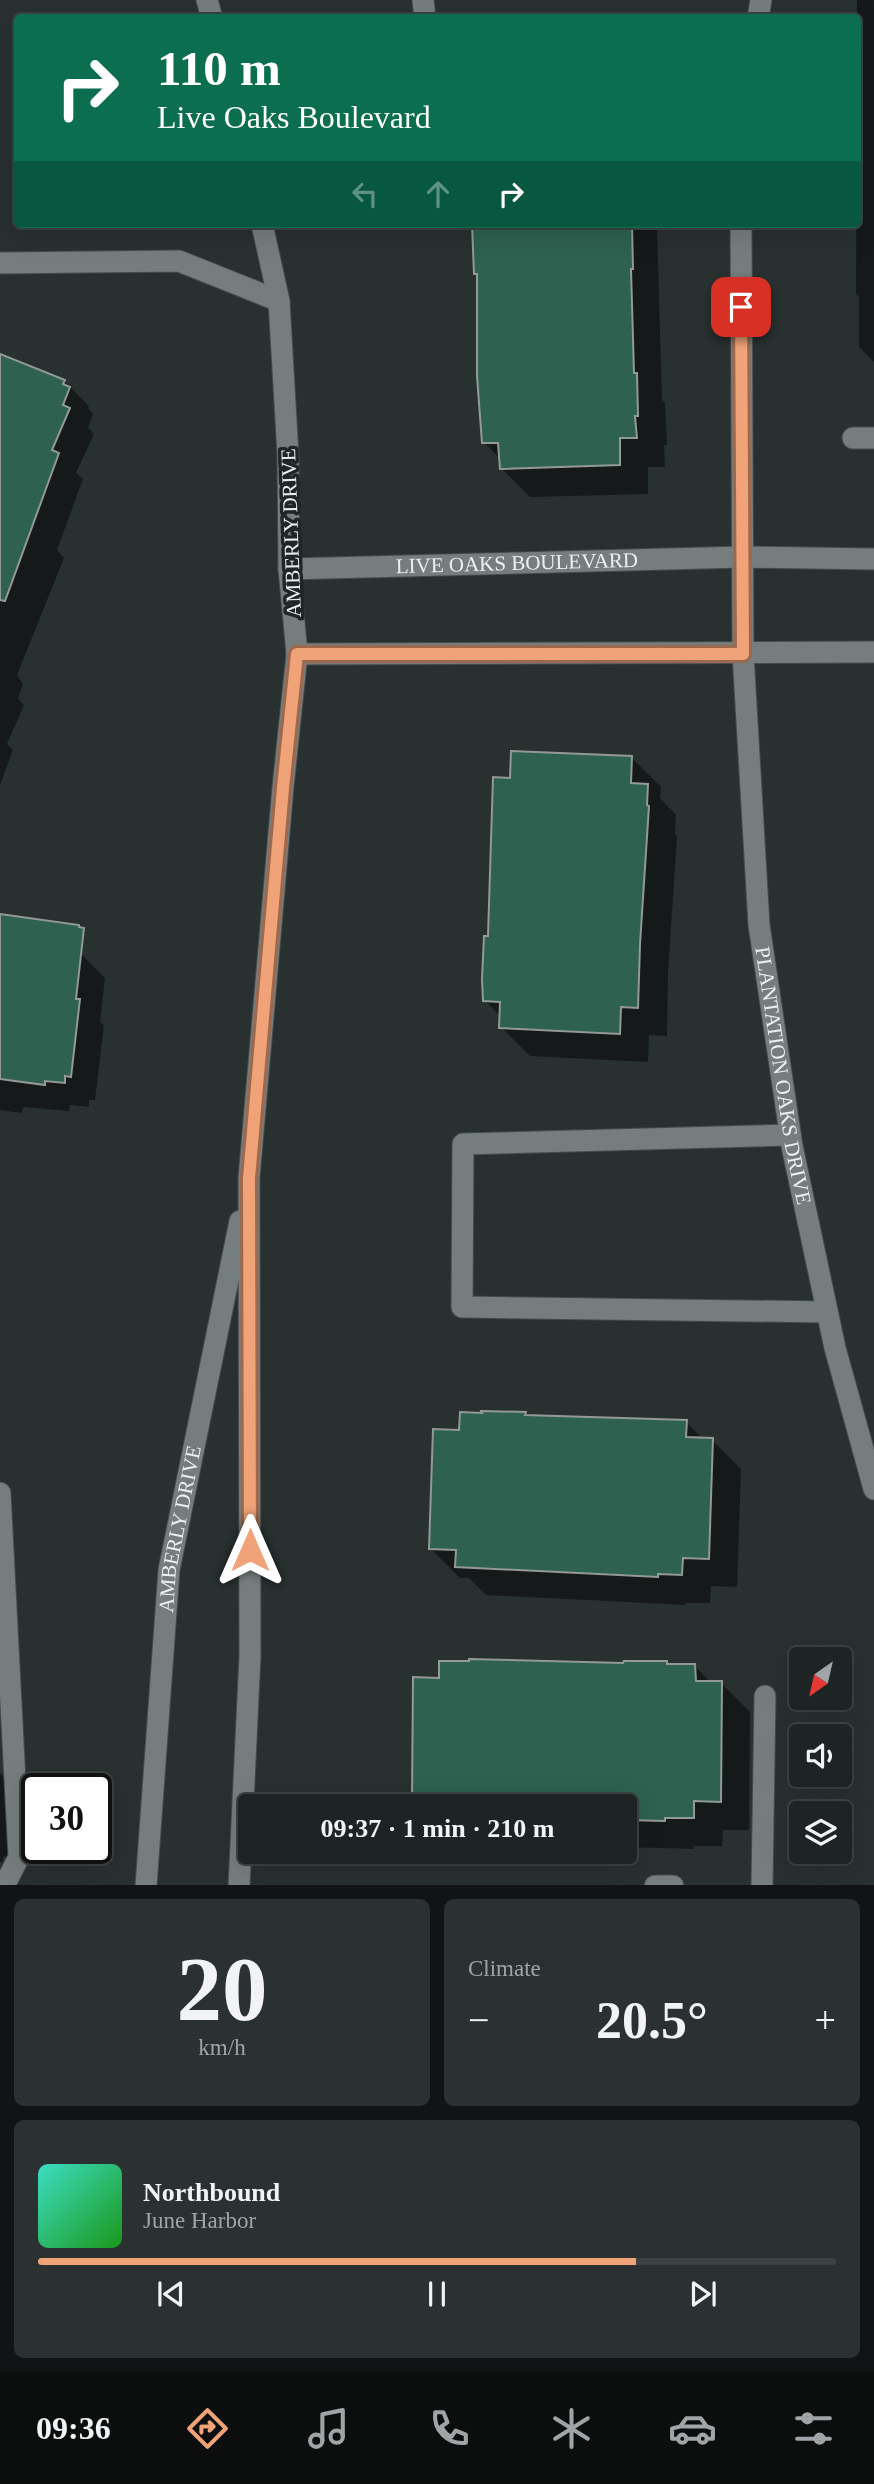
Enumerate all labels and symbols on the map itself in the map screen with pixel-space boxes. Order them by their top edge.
pin [711,277,771,337]
street label: AMBERLY DRIVE [276,448,306,618]
street label: LIVE OAKS BOULEVARD [395,548,638,578]
street label: PLANTATION OAKS DRIVE [750,945,816,1207]
street label: AMBERLY DRIVE [154,1443,206,1613]
position arrow [213,1513,287,1587]
north arrow [789,1647,852,1710]
speed limit sign: 30 [21,1773,112,1864]

